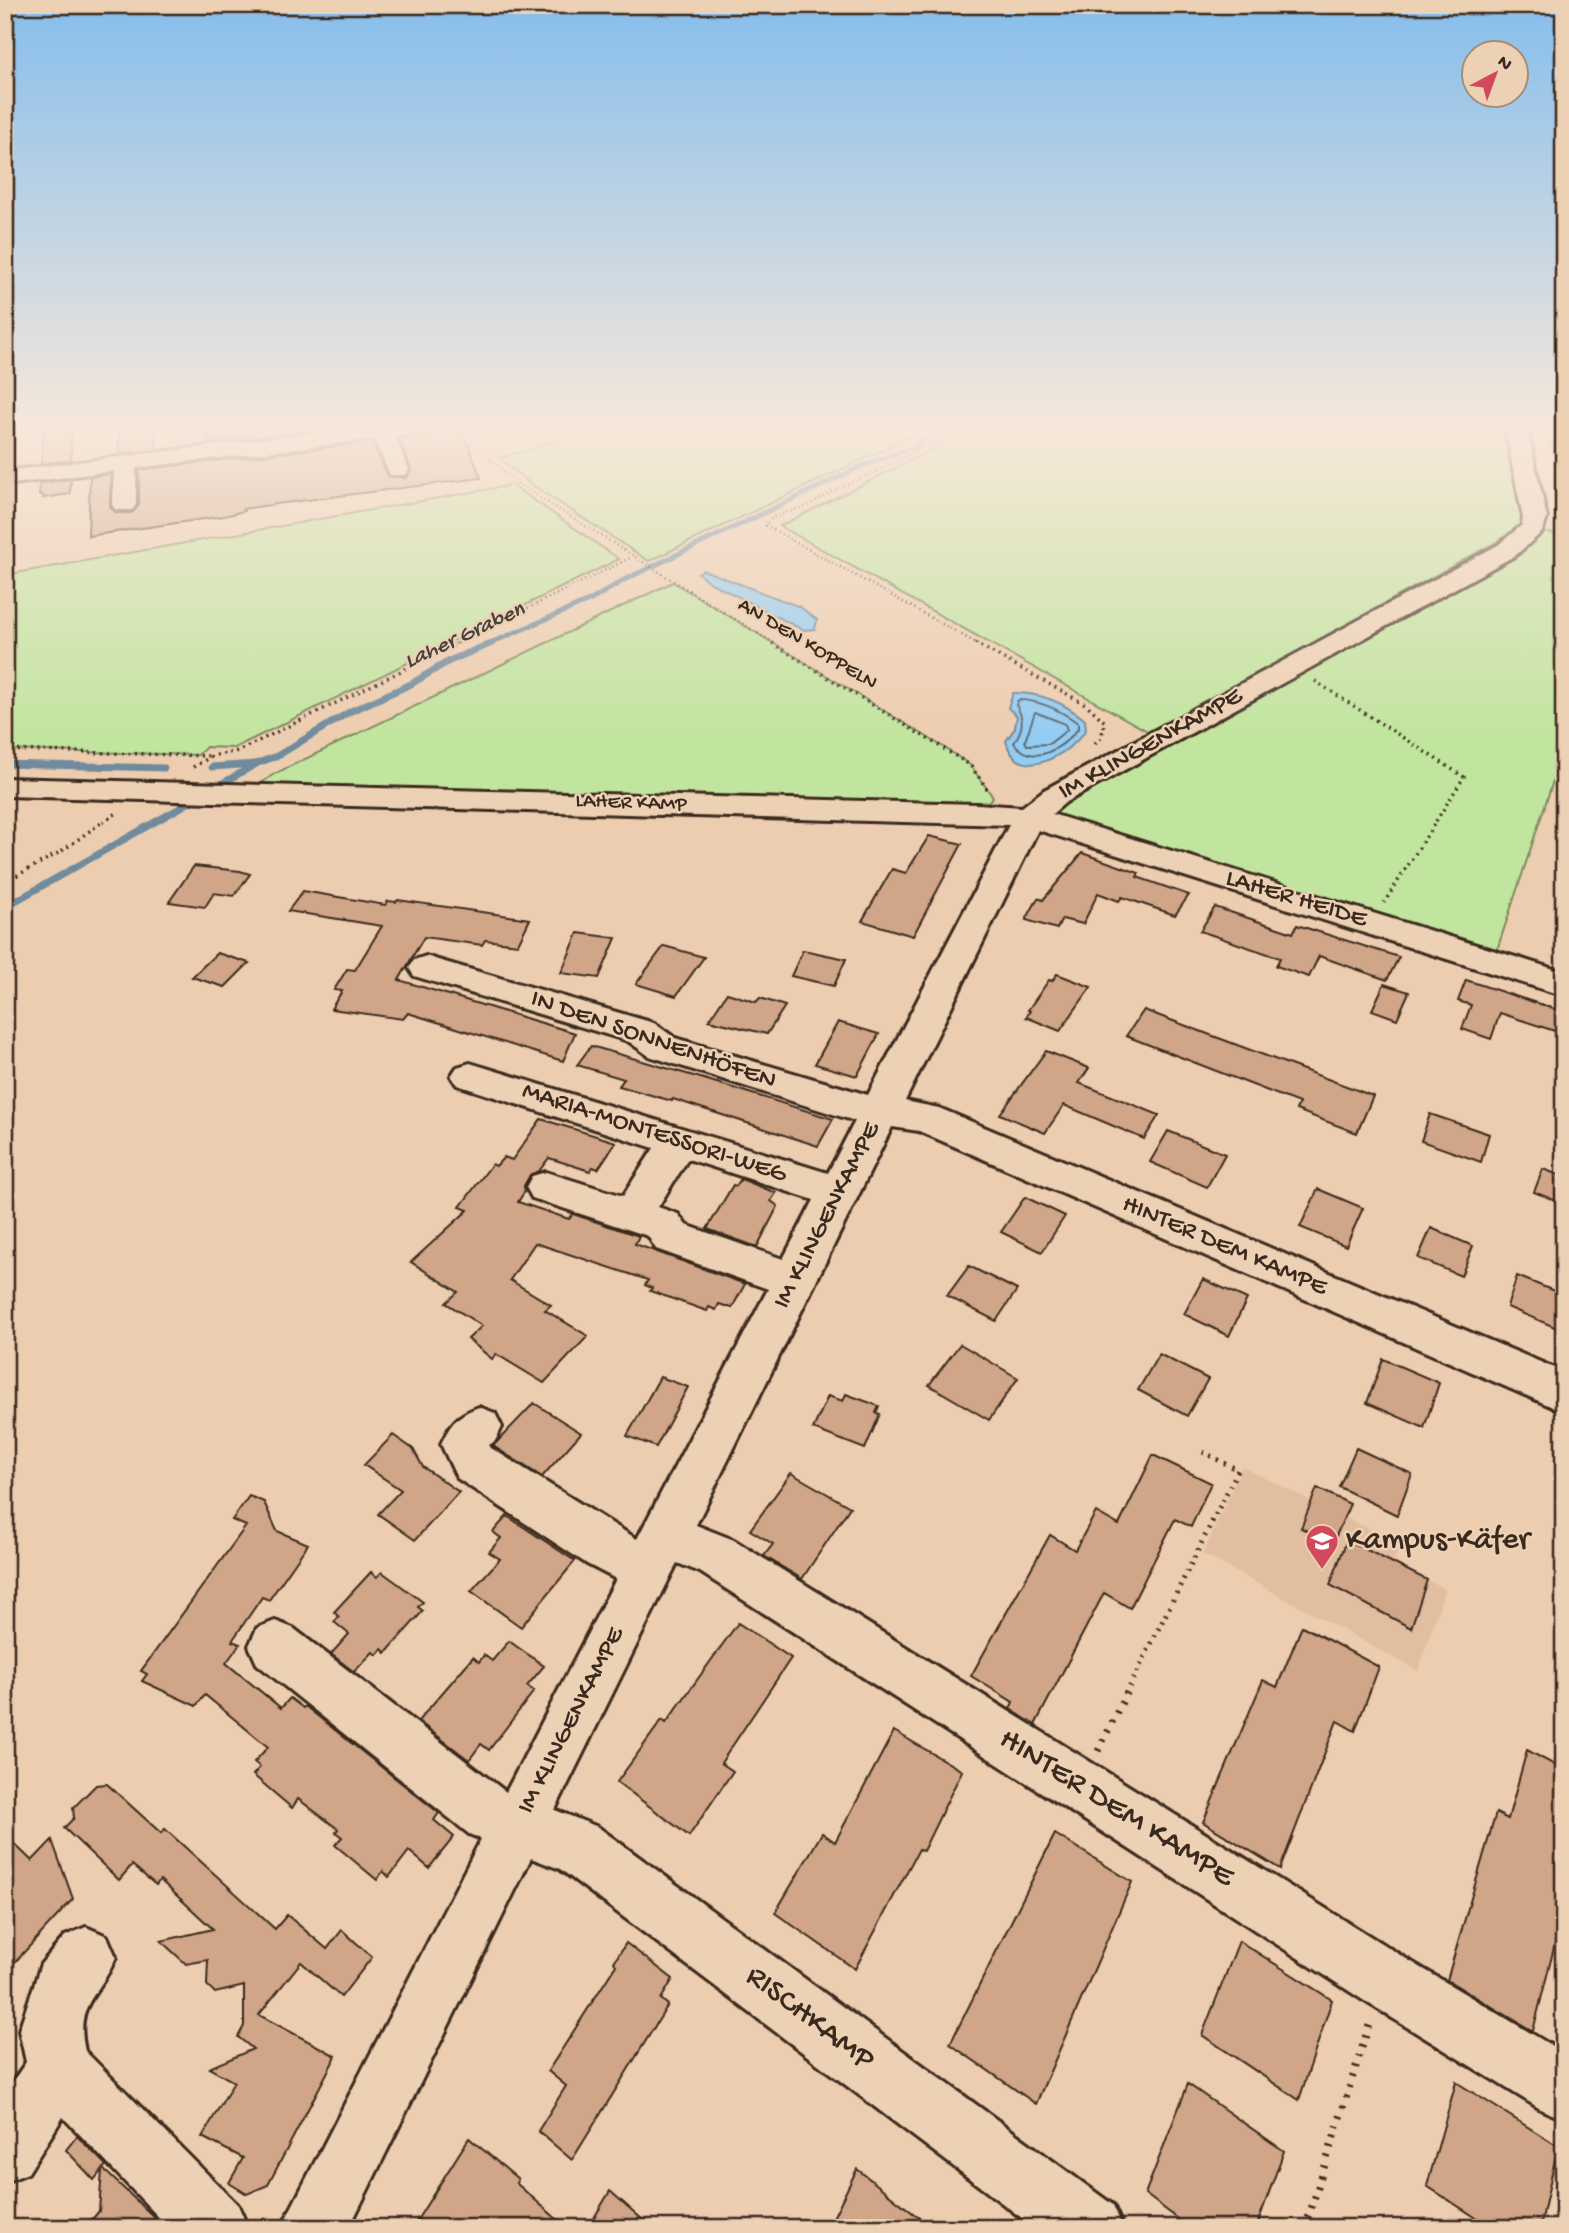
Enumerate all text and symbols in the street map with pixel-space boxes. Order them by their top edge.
north arrow [1460,38,1530,108]
text: N [1492,51,1516,77]
street label: AN DEN KOPPELN [733,593,881,697]
water label: Laher Graben [401,596,530,676]
street label: IM KLINGENKAMPE [1054,681,1249,808]
street label: LAHER KAMP [575,790,687,818]
street label: LAHER HEIDE [1222,864,1371,936]
street label: IN DEN SONNENHÖFEN [526,984,780,1098]
street label: MARIA-MONTESSORI-WEG [518,1077,792,1192]
street label: IM KLINGENKAMPE [768,1117,889,1315]
street label: HINTER DEM KAMPE [1117,1190,1332,1304]
school or university icon: Kampus-Käfer [1303,1522,1341,1571]
place label: Kampus-Käfer [1346,1522,1532,1560]
street label: IM KLINGENKAMPE [512,1622,633,1820]
street label: HINTER DEM KAMPE [991,1721,1242,1897]
street label: RISCHKAMP [737,1958,881,2080]

